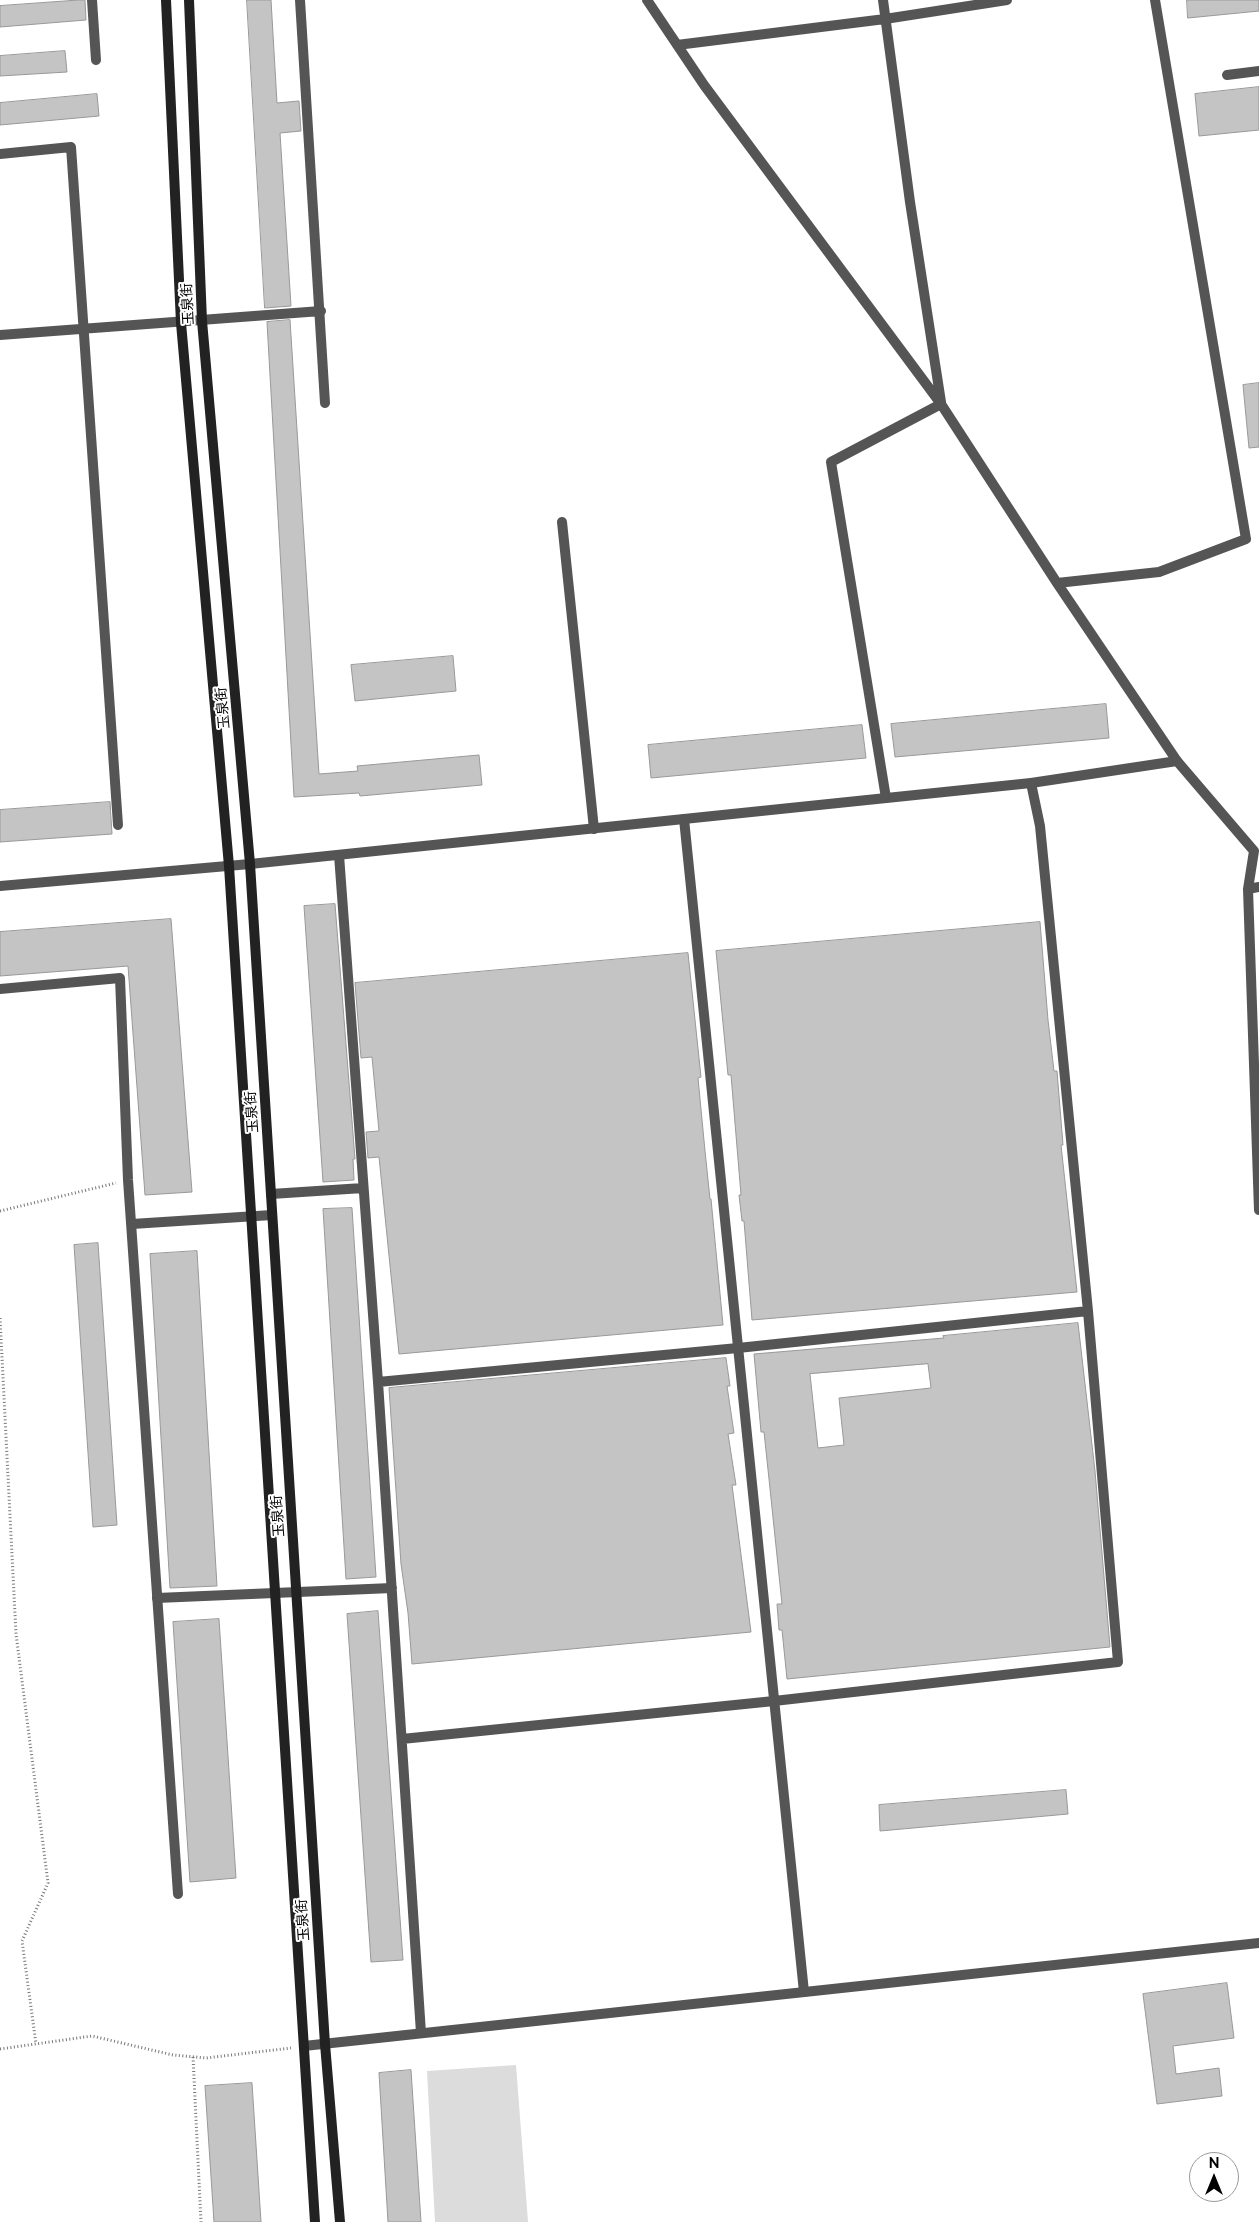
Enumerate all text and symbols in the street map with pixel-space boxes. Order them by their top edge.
street label: 玉泉街 [179,283,197,325]
street label: 玉泉街 [213,686,233,730]
street label: 玉泉街 [242,1090,262,1134]
street label: 玉泉街 [268,1494,288,1538]
street label: 玉泉街 [293,1898,313,1942]
north arrow [1189,2152,1239,2202]
text: N [1209,2155,1219,2171]

